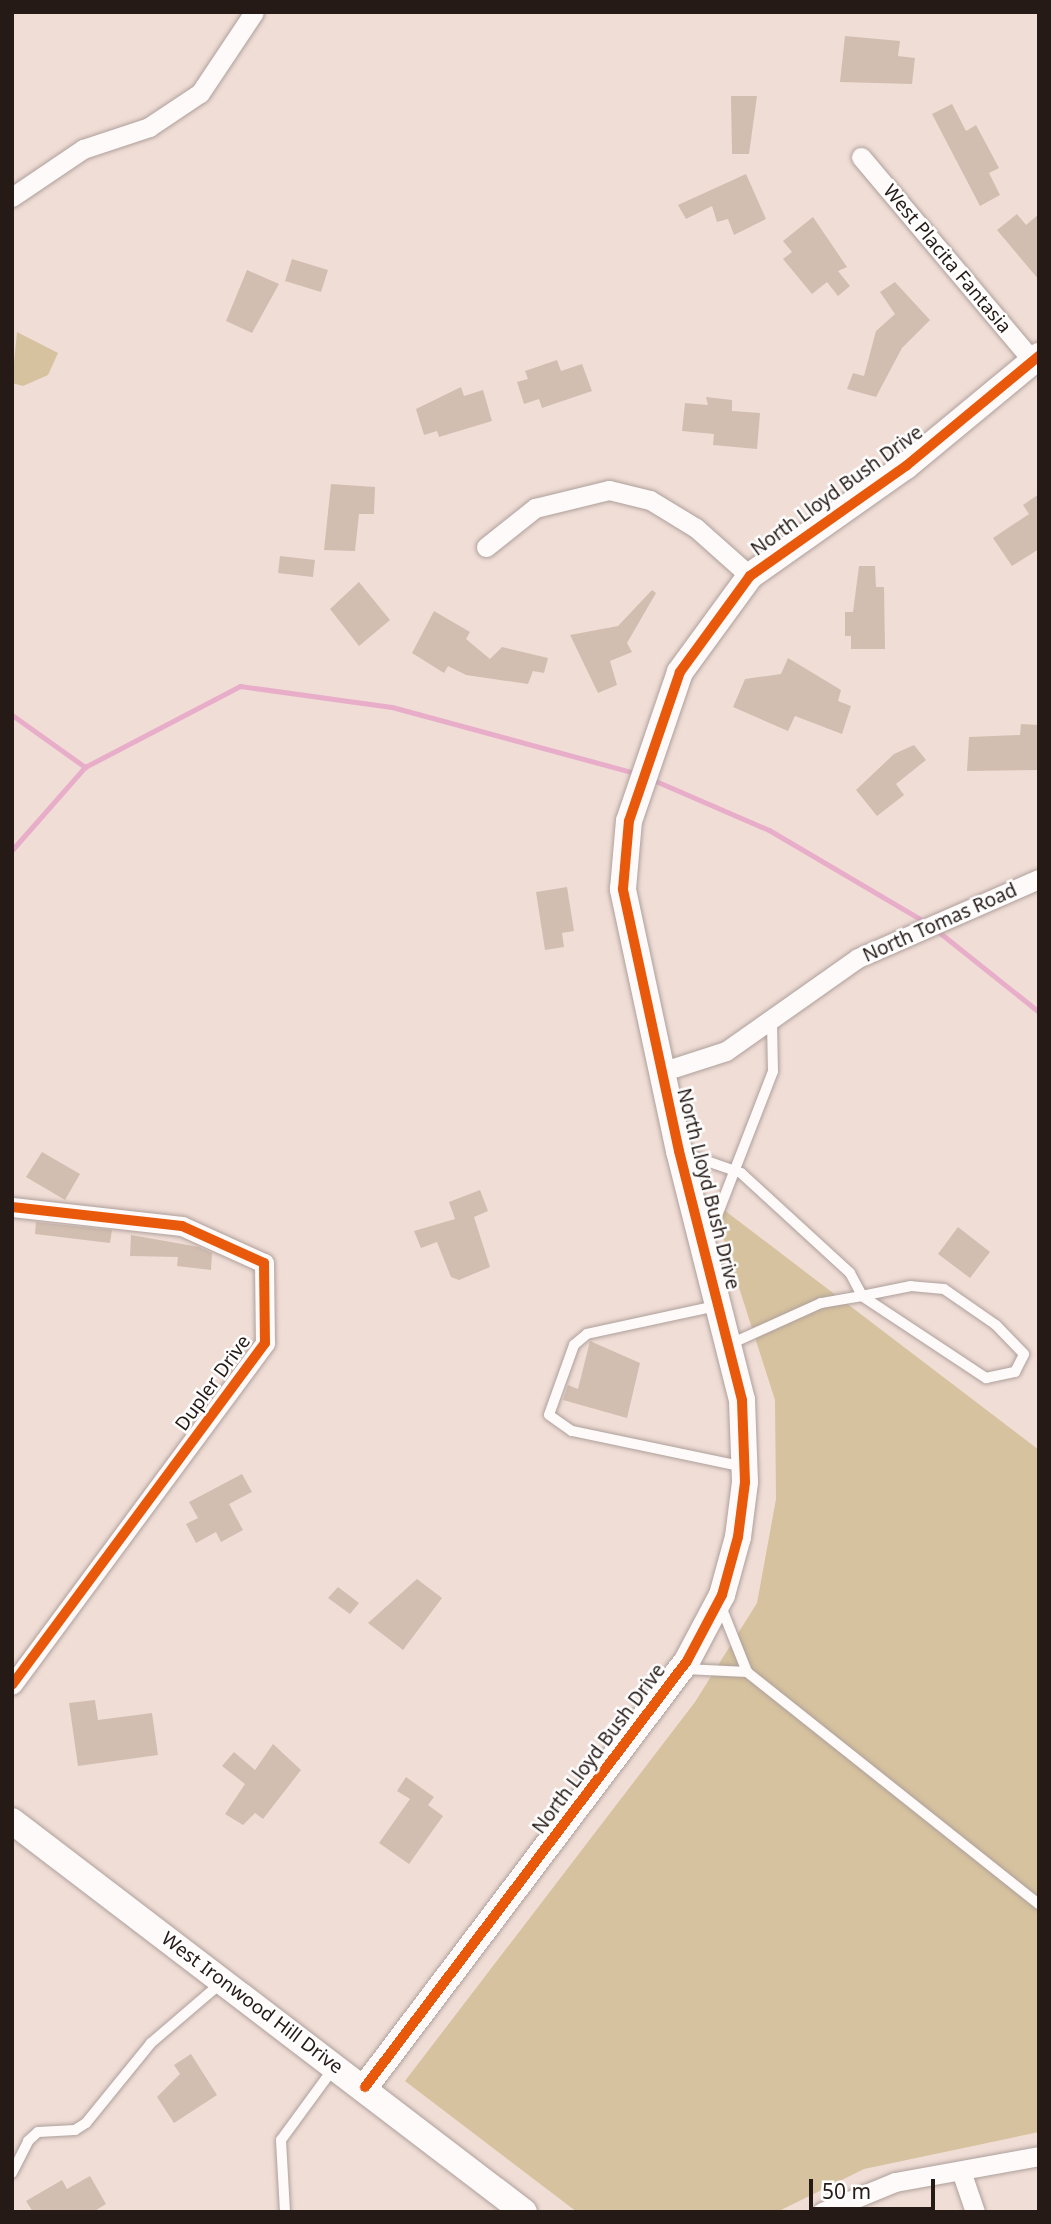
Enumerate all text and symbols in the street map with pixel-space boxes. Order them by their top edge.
street label: West Placita Fantasia [878,180,1016,338]
street label: North Lloyd Bush Drive [747,421,927,561]
street label: North Tomas Road [859,879,1021,967]
street label: North Lloyd Bush Drive [672,1086,744,1292]
street label: Dupler Drive [171,1331,255,1435]
street label: North Lloyd Bush Drive [528,1660,670,1838]
street label: West Ironwood Hill Drive [157,1927,347,2079]
scale bar [813,2164,939,2208]
text: 50 m [822,2177,871,2205]

